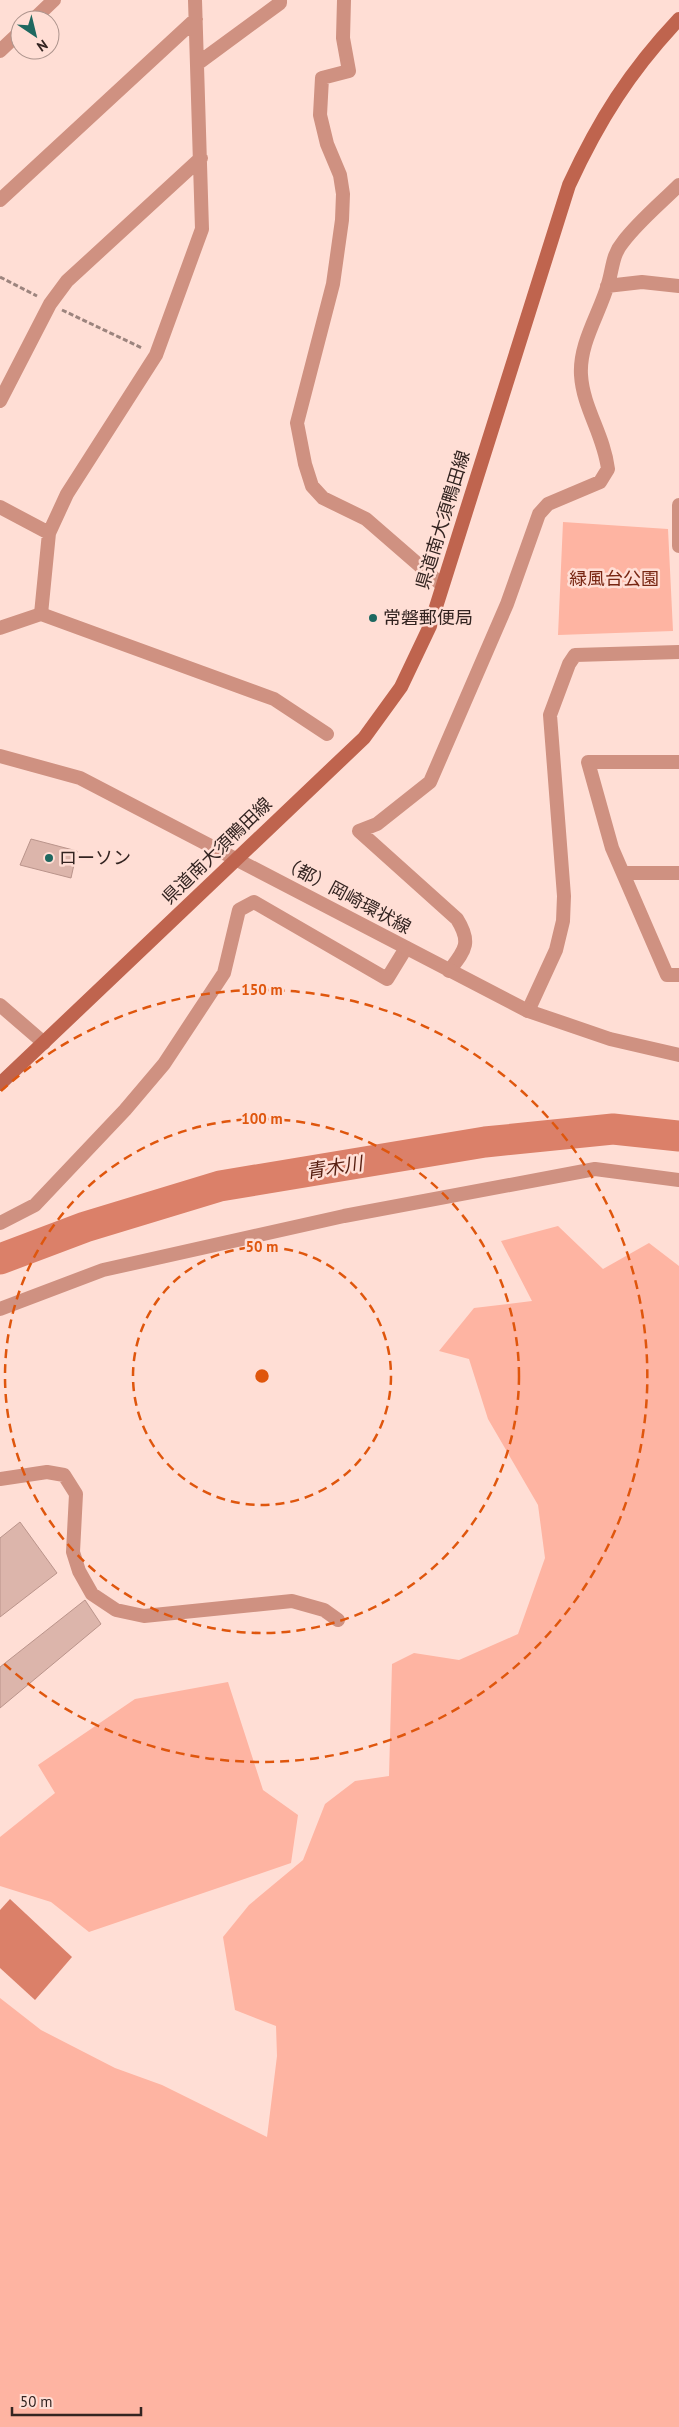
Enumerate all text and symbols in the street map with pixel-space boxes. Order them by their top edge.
north arrow [10,10,60,60]
text: N [34,36,51,56]
street label: 県道南大須鴨田線 [410,448,475,592]
park label: 緑風台公園 [569,567,659,590]
place label: 常磐郵便局 [383,606,473,629]
marker: 常磐郵便局 [367,612,379,624]
street label: 県道南大須鴨田線 [157,792,276,909]
place label: ローソン [59,846,131,869]
street label: （都）岡崎環状線 [277,851,415,939]
marker: ローソン [43,852,55,864]
text: 150 m [241,980,283,999]
text: 100 m [241,1109,283,1128]
water label: 青木川 [304,1150,366,1183]
text: 50 m [246,1237,278,1256]
centre of rings [253,1367,271,1385]
scale bar [12,2384,141,2416]
text: 50 m [20,2392,53,2411]

